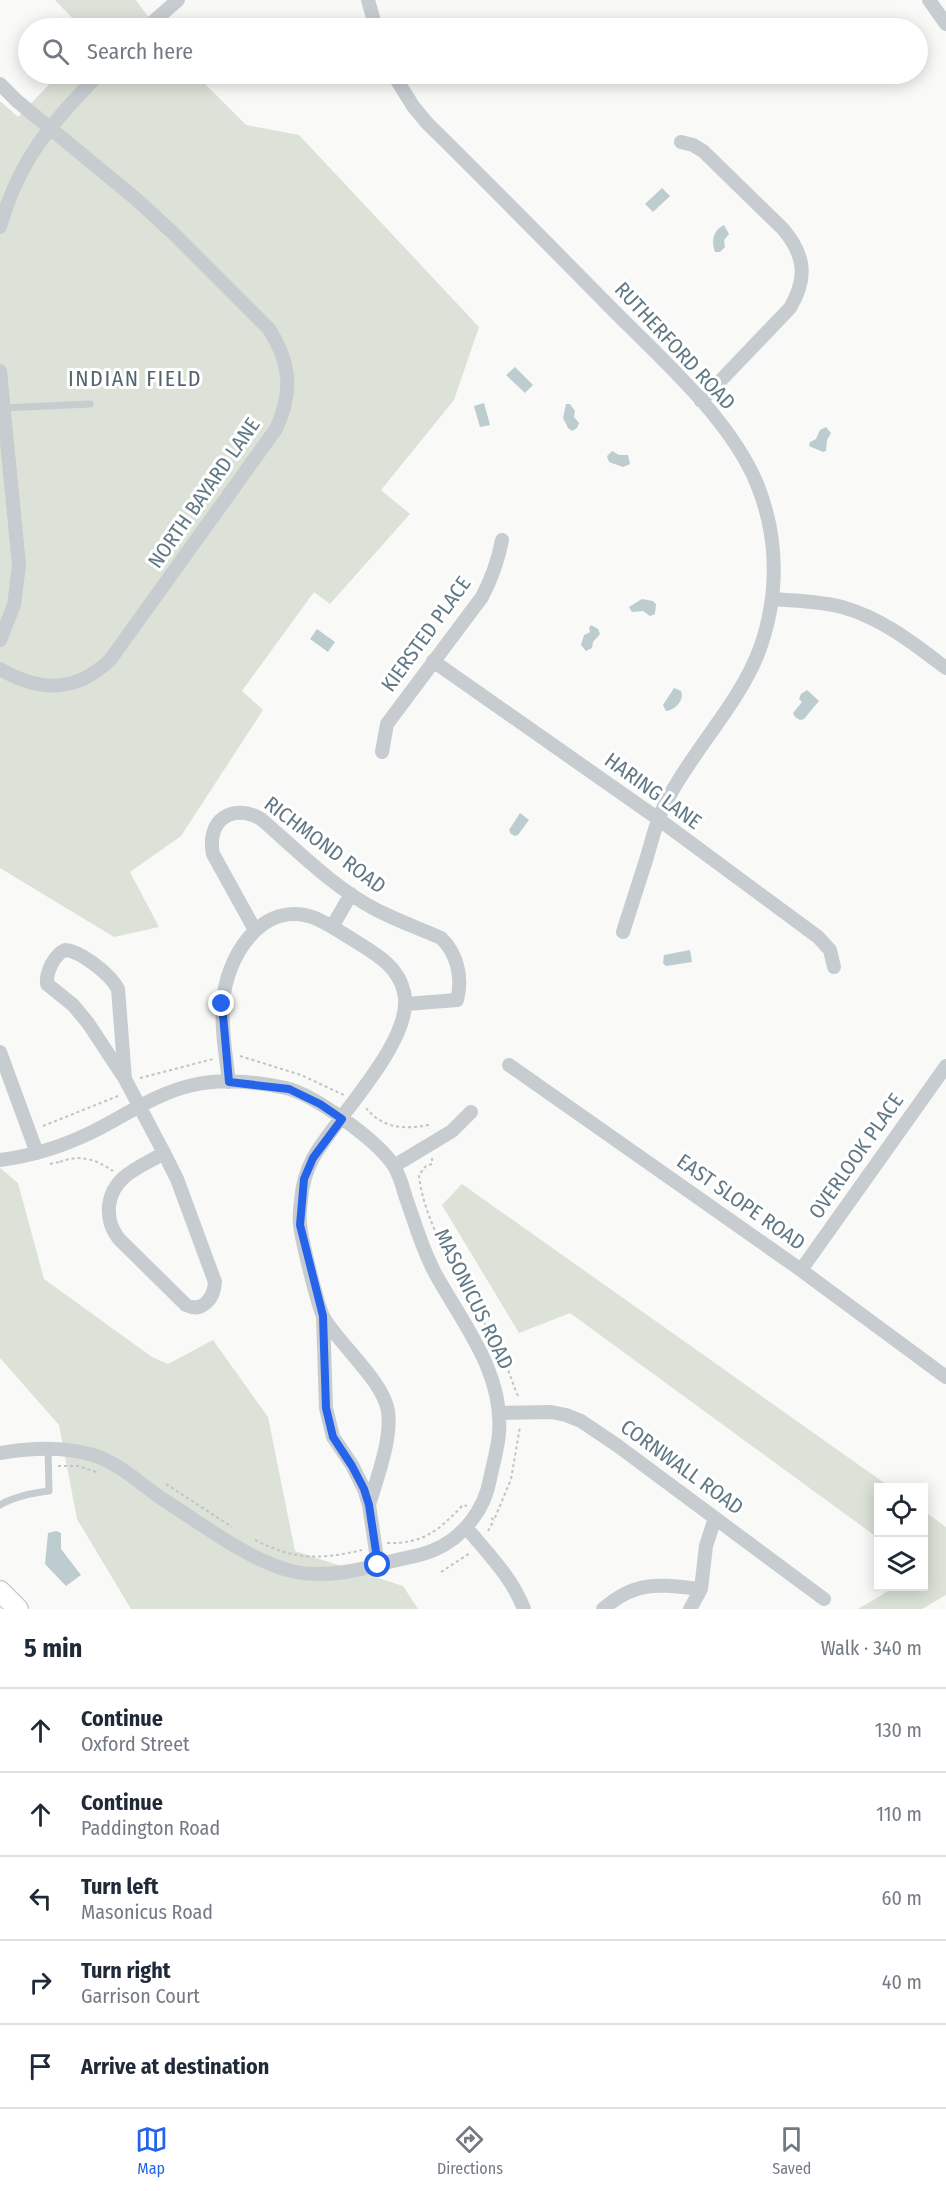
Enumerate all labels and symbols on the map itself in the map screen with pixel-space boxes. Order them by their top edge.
street label: RUTHERFORD ROAD [609,277,741,415]
district label: INDIAN FIELD [68,365,202,392]
street label: NORTH BAYARD LANE [142,413,266,573]
street label: KIERSTED PLACE [375,571,477,697]
street label: HARING LANE [599,747,707,835]
street label: RICHMOND ROAD [259,791,391,899]
route end [208,990,234,1016]
street label: OVERLOOK PLACE [803,1088,909,1224]
street label: EAST SLOPE ROAD [672,1148,810,1256]
street label: MASONICUS ROAD [429,1224,519,1374]
street label: CORNWALL ROAD [616,1414,748,1520]
route start [364,1551,390,1577]

